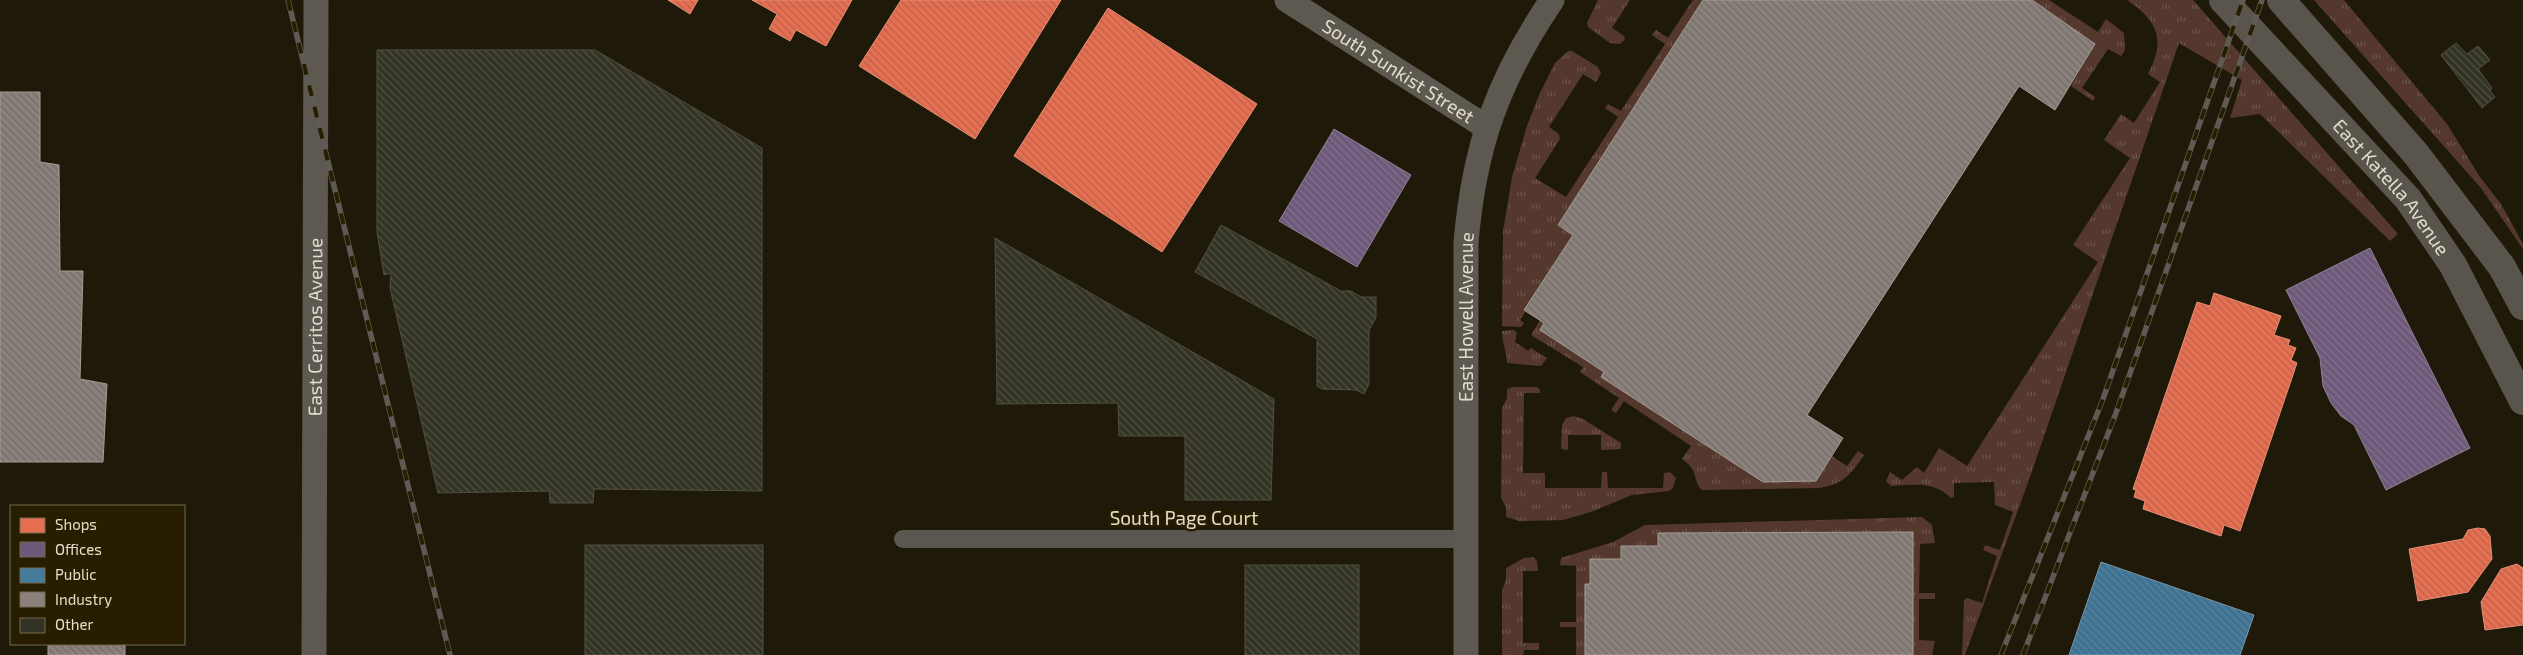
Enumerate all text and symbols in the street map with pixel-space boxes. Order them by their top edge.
street label: South Sunkist Street [1318,14,1479,128]
street label: East Katella Avenue [2328,114,2455,259]
street label: East Howell Avenue [1454,231,1478,402]
street label: East Cerritos Avenue [303,238,326,416]
legend [10,505,185,645]
street label: South Page Court [1110,506,1258,529]
text: Shops [55,515,97,533]
text: Offices [55,540,102,558]
text: Public [55,565,96,583]
text: Industry [55,590,112,608]
text: Other [55,615,94,633]

